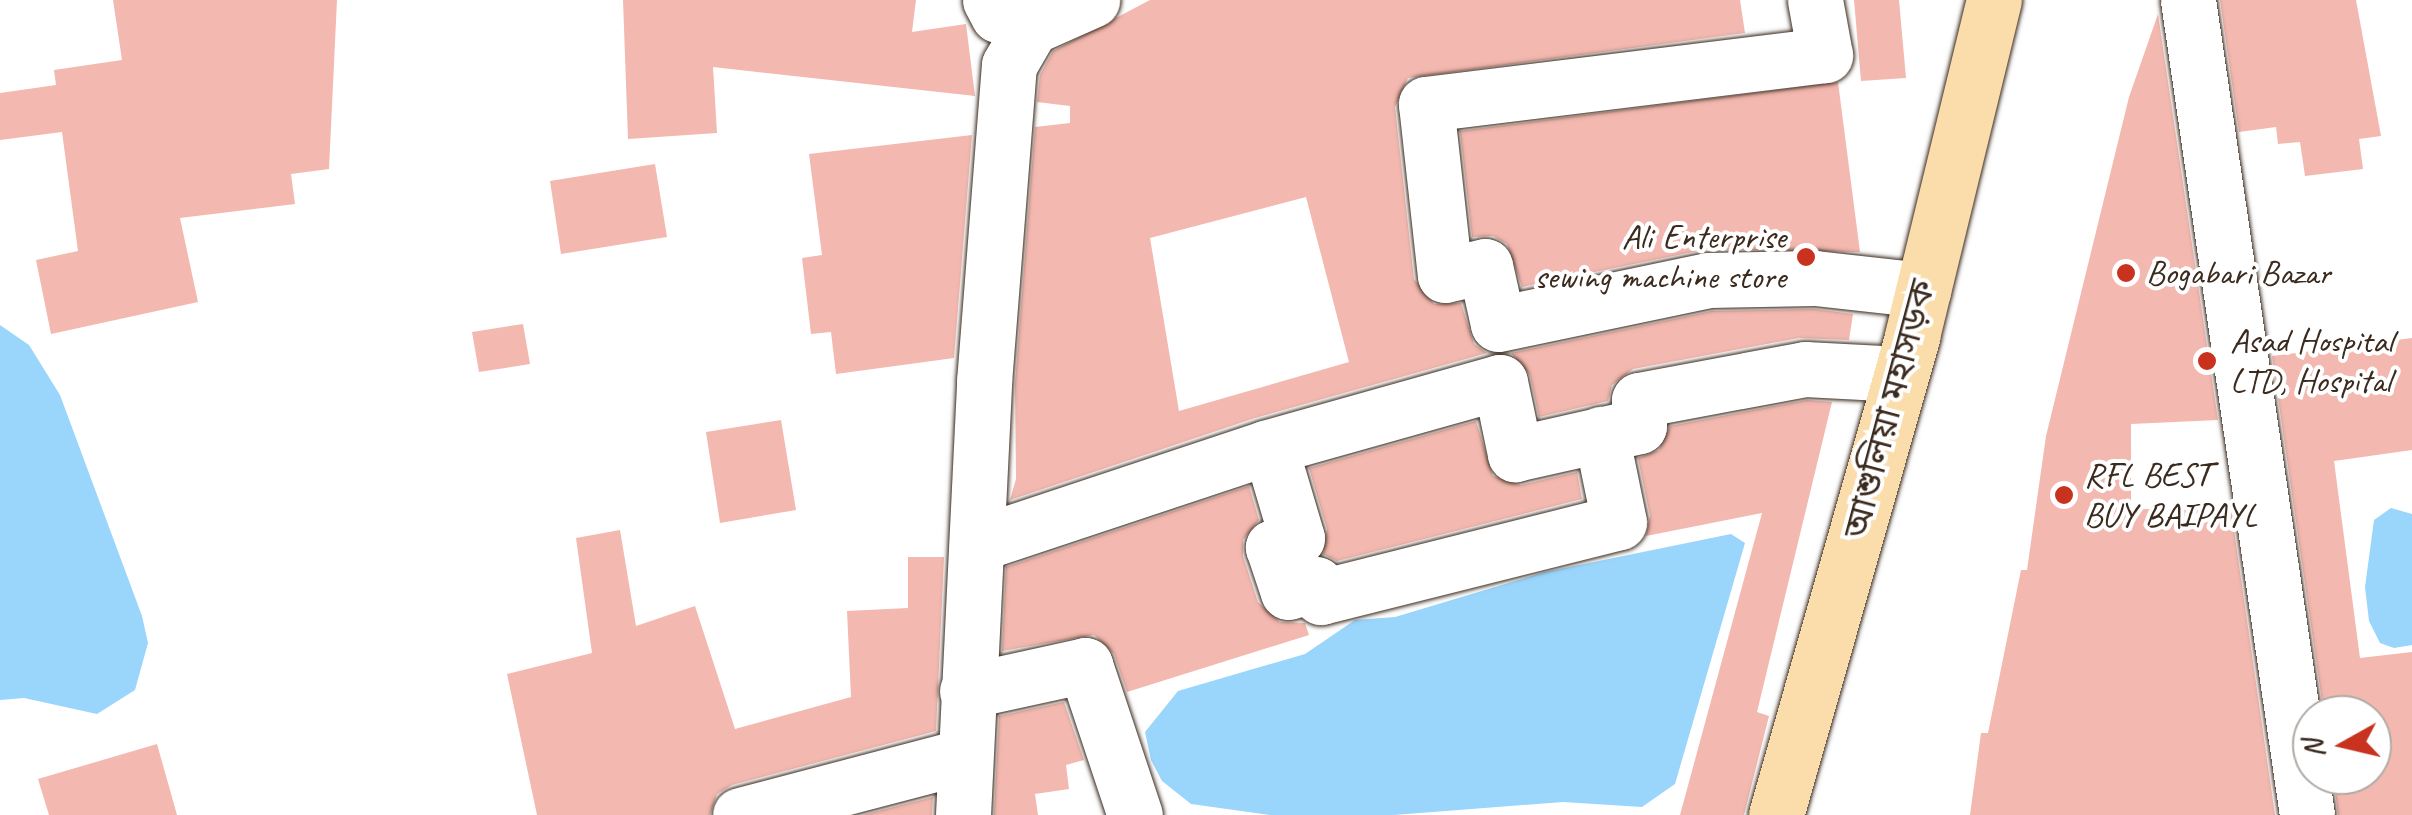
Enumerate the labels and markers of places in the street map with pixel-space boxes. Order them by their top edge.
place label: Ali Enterprise sewing machine store [1536,216,1786,298]
marker: Ali Enterprise sewing machine store [1795,246,1817,268]
place label: Bogabari Bazar [2146,252,2331,294]
marker: Bogabari Bazar [2115,262,2137,284]
place label: Asad Hospital LTD, Hospital [2230,320,2392,402]
marker: Asad Hospital LTD, Hospital [2194,348,2220,374]
place label: RFL BEST BUY BAIPAYL [2084,454,2257,536]
marker: RFL BEST BUY BAIPAYL [2053,484,2075,506]

